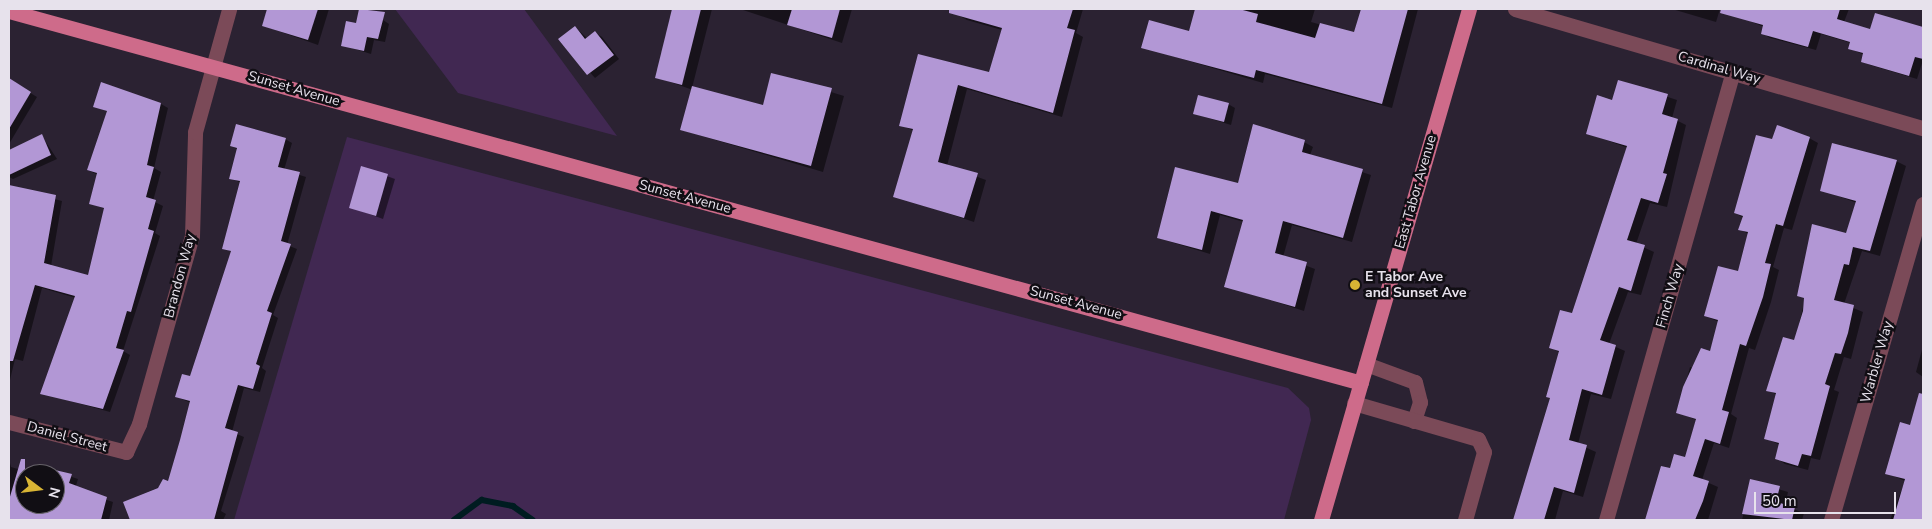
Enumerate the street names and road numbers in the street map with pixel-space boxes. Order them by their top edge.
street label: Cardinal Way [1676,48,1762,88]
street label: Sunset Avenue [246,68,342,110]
street label: East Tabor Avenue [1392,133,1440,251]
street label: Sunset Avenue [637,177,733,217]
street label: Brandon Way [161,232,199,320]
street label: Finch Way [1653,262,1687,330]
street label: Sunset Avenue [1028,283,1124,323]
street label: Warbler Way [1857,319,1897,405]
street label: Daniel Street [25,418,109,456]

